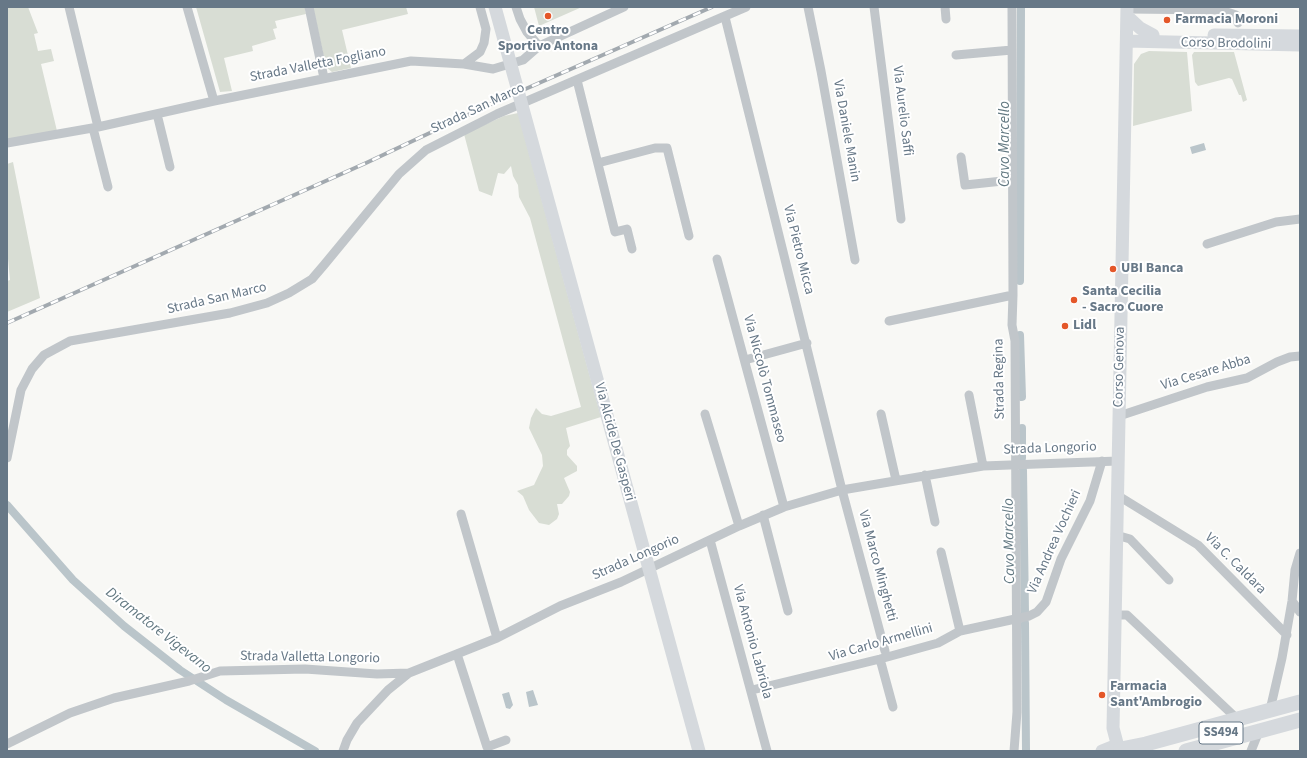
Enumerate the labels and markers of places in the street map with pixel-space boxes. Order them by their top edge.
marker: Centro Sportivo Antona [543,11,553,21]
place label: Farmacia Moroni [1175,12,1278,28]
marker: Farmacia Moroni [1162,15,1172,25]
place label: Centro Sportivo Antona [498,23,598,56]
place label: UBI Banca [1121,261,1183,277]
marker: UBI Banca [1108,264,1118,274]
place label: Santa Cecilia - Sacro Cuore [1082,284,1164,316]
marker: Santa Cecilia - Sacro Cuore [1069,295,1079,305]
place label: Lidl [1073,318,1096,334]
marker: Lidl [1060,321,1070,331]
place label: Farmacia Sant'Ambrogio [1110,679,1202,712]
marker: Farmacia Sant'Ambrogio [1097,690,1107,700]

